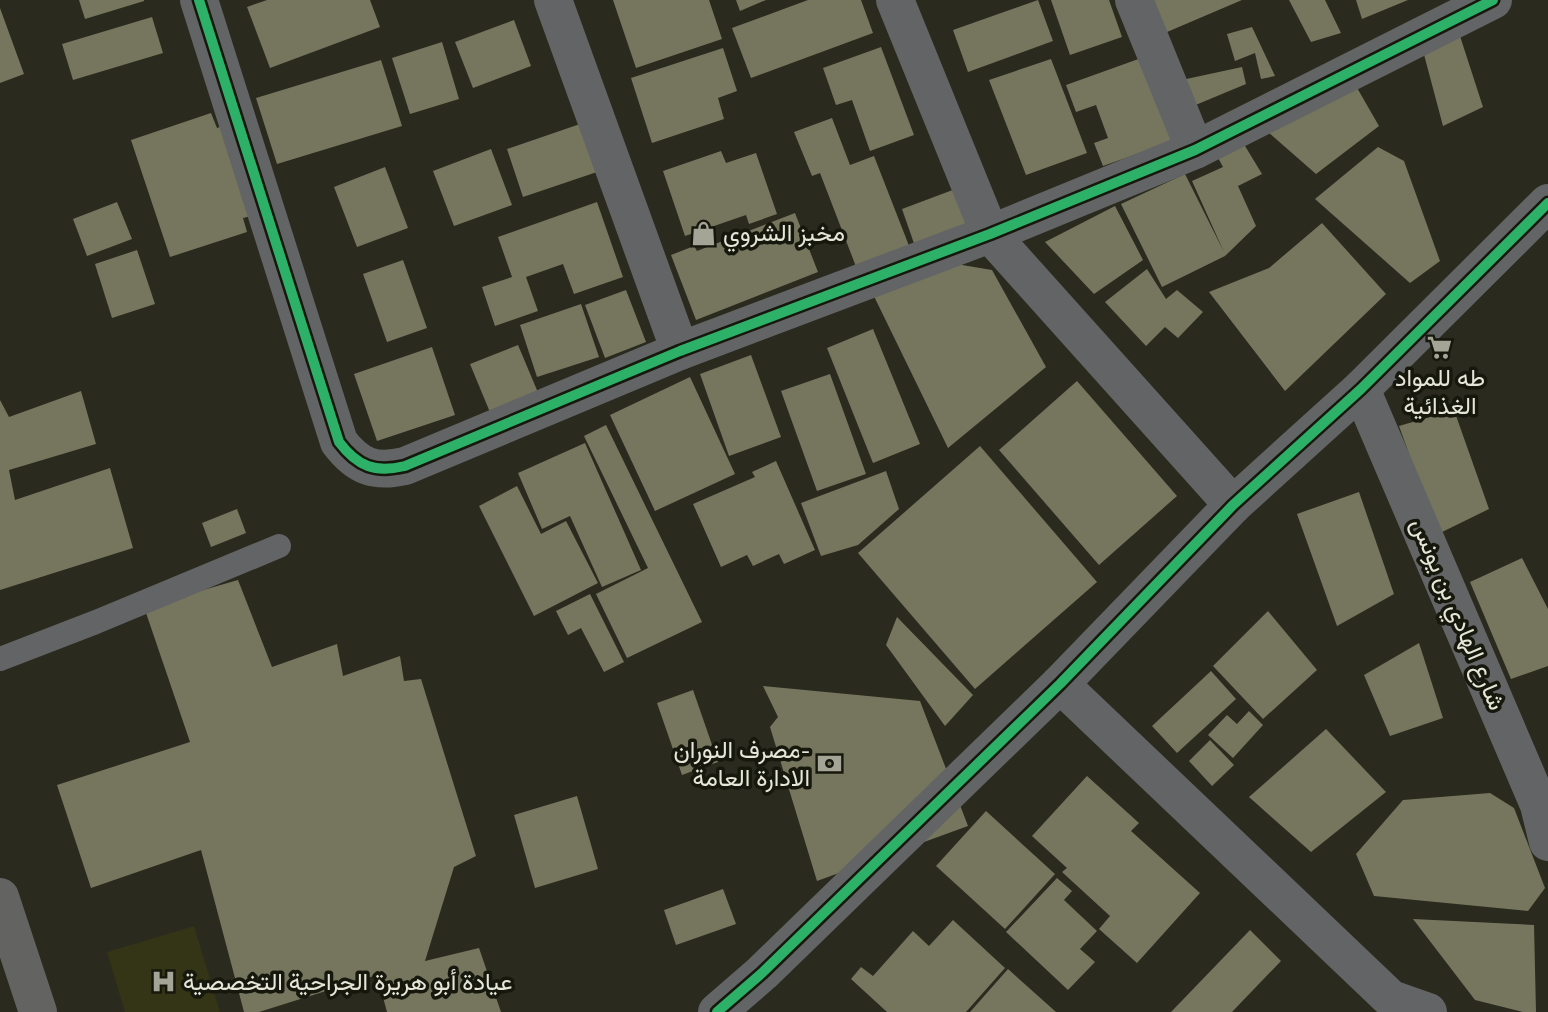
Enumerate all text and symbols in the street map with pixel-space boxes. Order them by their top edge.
place label: مخبز الشروي [723,216,845,252]
shop icon: مخبز الشروي [689,219,717,247]
supermarket icon: طه للمواد الغذائية [1426,333,1454,361]
place label: طه للمواد الغذائية [1395,361,1485,425]
street label: شارع الهادي بن يونس [1400,513,1514,716]
place label: مصرف النوران- الادارة العامة [674,733,810,797]
bank icon: مصرف النوران- الادارة العامة [816,750,844,778]
place label: عيادة أبو هريرة الجراحية التخصصية [183,965,512,1001]
hospital icon: عيادة أبو هريرة الجراحية التخصصية [149,968,177,996]

